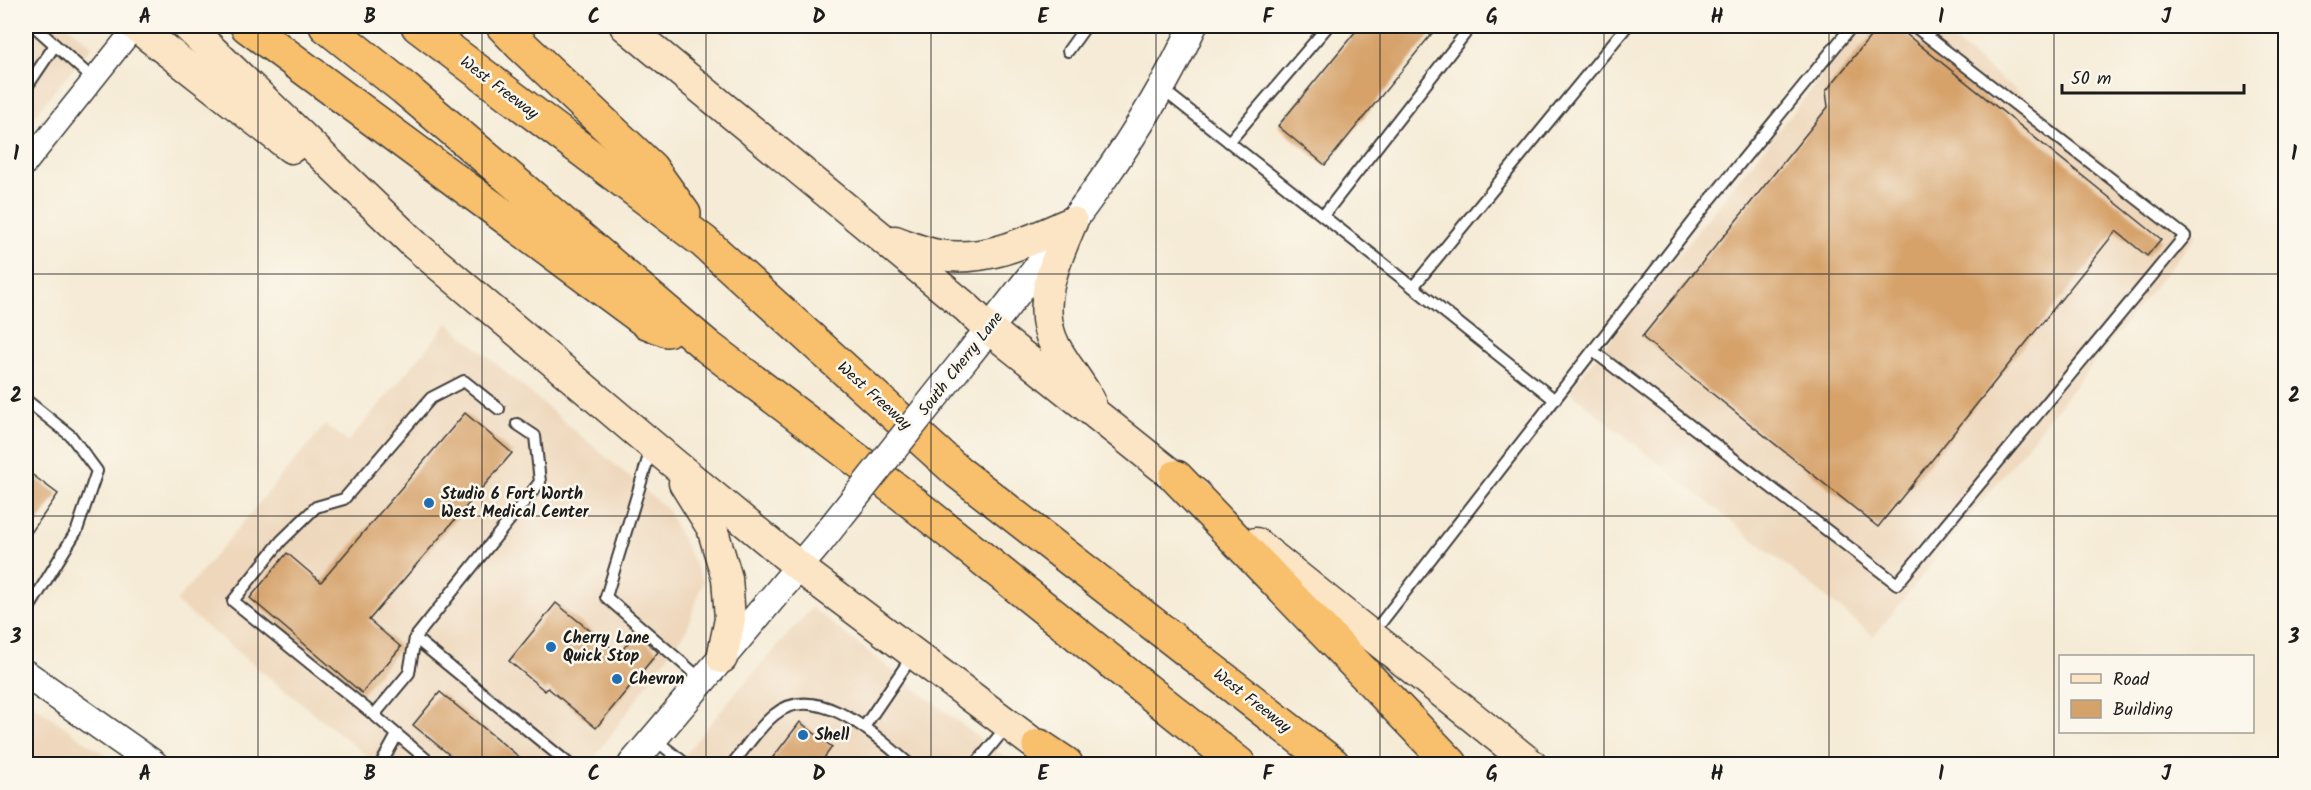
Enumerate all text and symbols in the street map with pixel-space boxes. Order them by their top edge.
text: A [139,2,151,34]
text: B [364,2,376,34]
text: C [588,2,600,34]
text: D [812,2,826,34]
text: E [1037,2,1049,34]
text: F [1263,2,1275,34]
text: G [1486,2,1498,34]
text: H [1710,2,1724,34]
text: I [1938,2,1944,34]
text: J [2161,2,2172,34]
street label: West Freeway [454,50,544,126]
scale bar [2062,57,2244,95]
text: 50 m [2071,65,2111,94]
text: 1 [13,139,19,171]
text: 1 [2291,139,2297,171]
street label: South Cherry Lane [912,306,1010,422]
street label: West Freeway [831,356,917,437]
text: 2 [10,381,22,413]
text: 2 [2288,381,2300,413]
place label: Studio 6 Fort Worth West Medical Center [441,482,590,525]
marker: Studio 6 Fort Worth West Medical Center [422,496,436,510]
text: 3 [10,622,22,654]
text: 3 [2288,622,2300,654]
place label: Cherry Lane Quick Stop [563,626,650,669]
marker: Cherry Lane Quick Stop [544,640,558,654]
legend [2059,655,2254,733]
street label: West Freeway [1208,663,1297,740]
text: Road [2113,666,2150,695]
place label: Chevron [629,667,685,692]
marker: Chevron [610,672,624,686]
text: Building [2113,696,2173,725]
place label: Shell [815,723,850,748]
marker: Shell [796,728,810,742]
text: A [139,759,151,790]
text: B [364,759,376,790]
text: C [588,759,600,790]
text: D [812,759,826,790]
text: E [1037,759,1049,790]
text: F [1263,759,1275,790]
text: G [1486,759,1498,790]
text: H [1710,759,1724,790]
text: I [1938,759,1944,790]
text: J [2161,759,2172,790]

